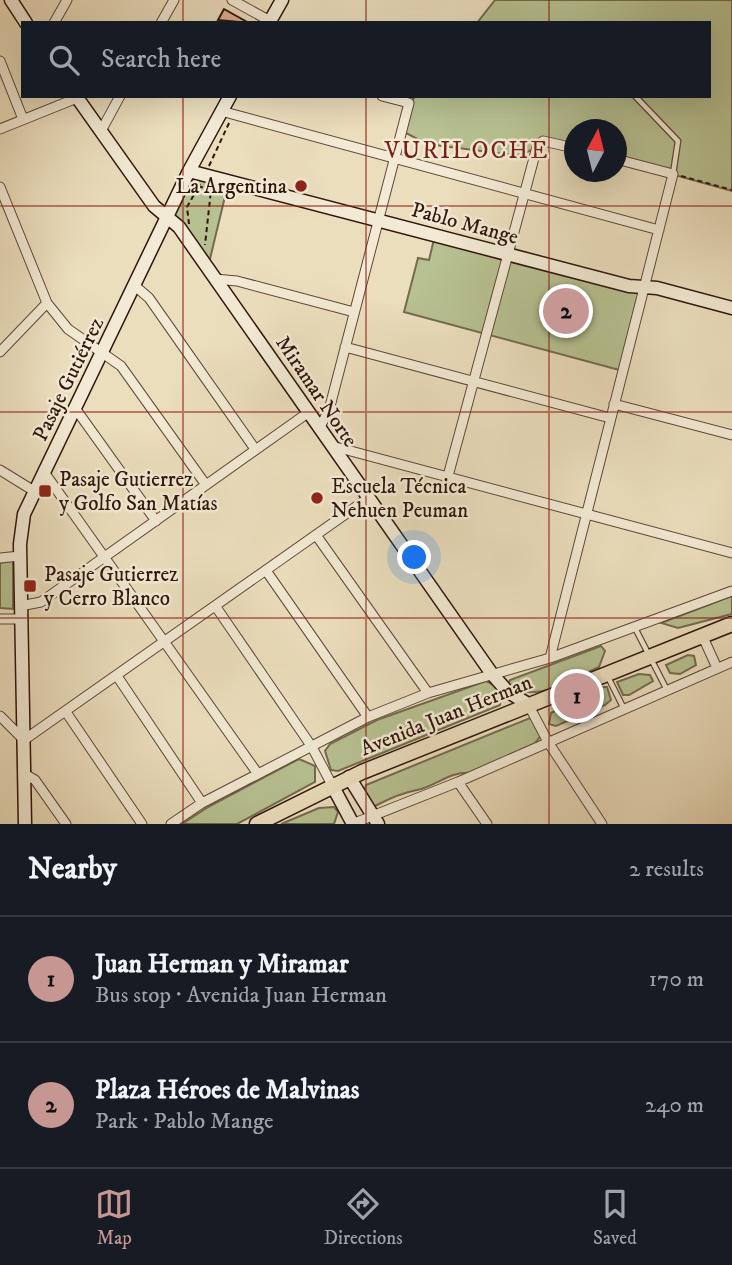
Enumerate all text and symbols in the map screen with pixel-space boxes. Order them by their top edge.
search box [21,21,711,98]
icon: search [45,41,83,79]
text: Search here [101,43,221,76]
north arrow [564,119,627,182]
district label: VURILOCHE [383,136,550,166]
place label: La Argentina [175,174,287,200]
marker: La Argentina [293,178,309,194]
street label: Pablo Mange [408,197,521,251]
pin: 2 [543,285,589,337]
street label: Pasaje Gutiérrez [28,313,110,446]
street label: Miramar Norte [269,331,363,452]
place label: Pasaje Gutierrez y Golfo San Matías [59,467,218,517]
place label: Escuela Técnica Nehuen Peuman [331,474,468,524]
marker: Pasaje Gutierrez y Golfo San Matías [37,483,53,499]
marker: Escuela Técnica Nehuen Peuman [309,490,325,506]
your location [397,540,431,574]
place label: Pasaje Gutierrez y Cerro Blanco [44,562,178,612]
marker: Pasaje Gutierrez y Cerro Blanco [22,578,38,594]
street label: Avenida Juan Herman [357,670,536,762]
pin: 1 [554,670,600,722]
text: Nearby [28,851,117,888]
text: 2 results [629,855,704,884]
text: Juan Herman y Miramar [95,948,349,981]
text: 1 [47,965,55,994]
text: 170 m [649,965,704,994]
text: Bus stop · Avenida Juan Herman [95,981,387,1010]
text: Plaza Héroes de Malvinas [95,1074,359,1107]
text: 2 [45,1091,57,1120]
text: 240 m [645,1091,704,1120]
text: Park · Pablo Mange [95,1107,274,1136]
tab: Map [95,1185,133,1250]
tab: Directions [324,1185,403,1250]
tab: Saved [593,1185,637,1250]

